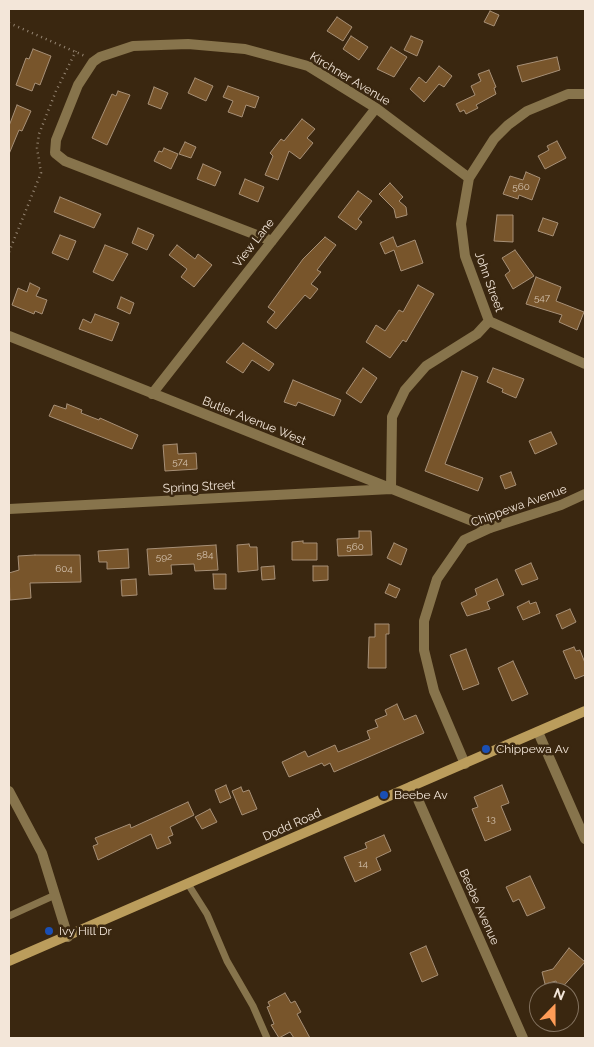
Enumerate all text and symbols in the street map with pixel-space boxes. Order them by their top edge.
street label: Kirchner Avenue [307,49,393,109]
house number: 560 [512,181,530,193]
street label: View Lane [230,216,278,270]
street label: John Street [471,250,507,314]
house number: 547 [534,292,550,304]
street label: Butler Avenue West [200,394,308,448]
house number: 574 [172,456,188,468]
street label: Spring Street [163,478,235,496]
street label: Chippewa Avenue [469,482,569,530]
house number: 560 [346,541,364,553]
house number: 584 [197,549,213,561]
house number: 592 [156,551,172,563]
house number: 604 [55,563,73,575]
place label: Chippewa Av [496,742,569,756]
marker: Chippewa Av [480,743,492,755]
place label: Beebe Av [394,788,448,802]
marker: Beebe Av [378,789,390,801]
street label: Dodd Road [261,806,323,844]
house number: 13 [486,813,496,825]
house number: 14 [358,858,368,870]
street label: Beebe Avenue [456,867,502,947]
place label: Ivy Hill Dr [59,924,112,938]
marker: Ivy Hill Dr [43,925,55,937]
north arrow [529,982,579,1032]
text: N [551,985,567,1003]

